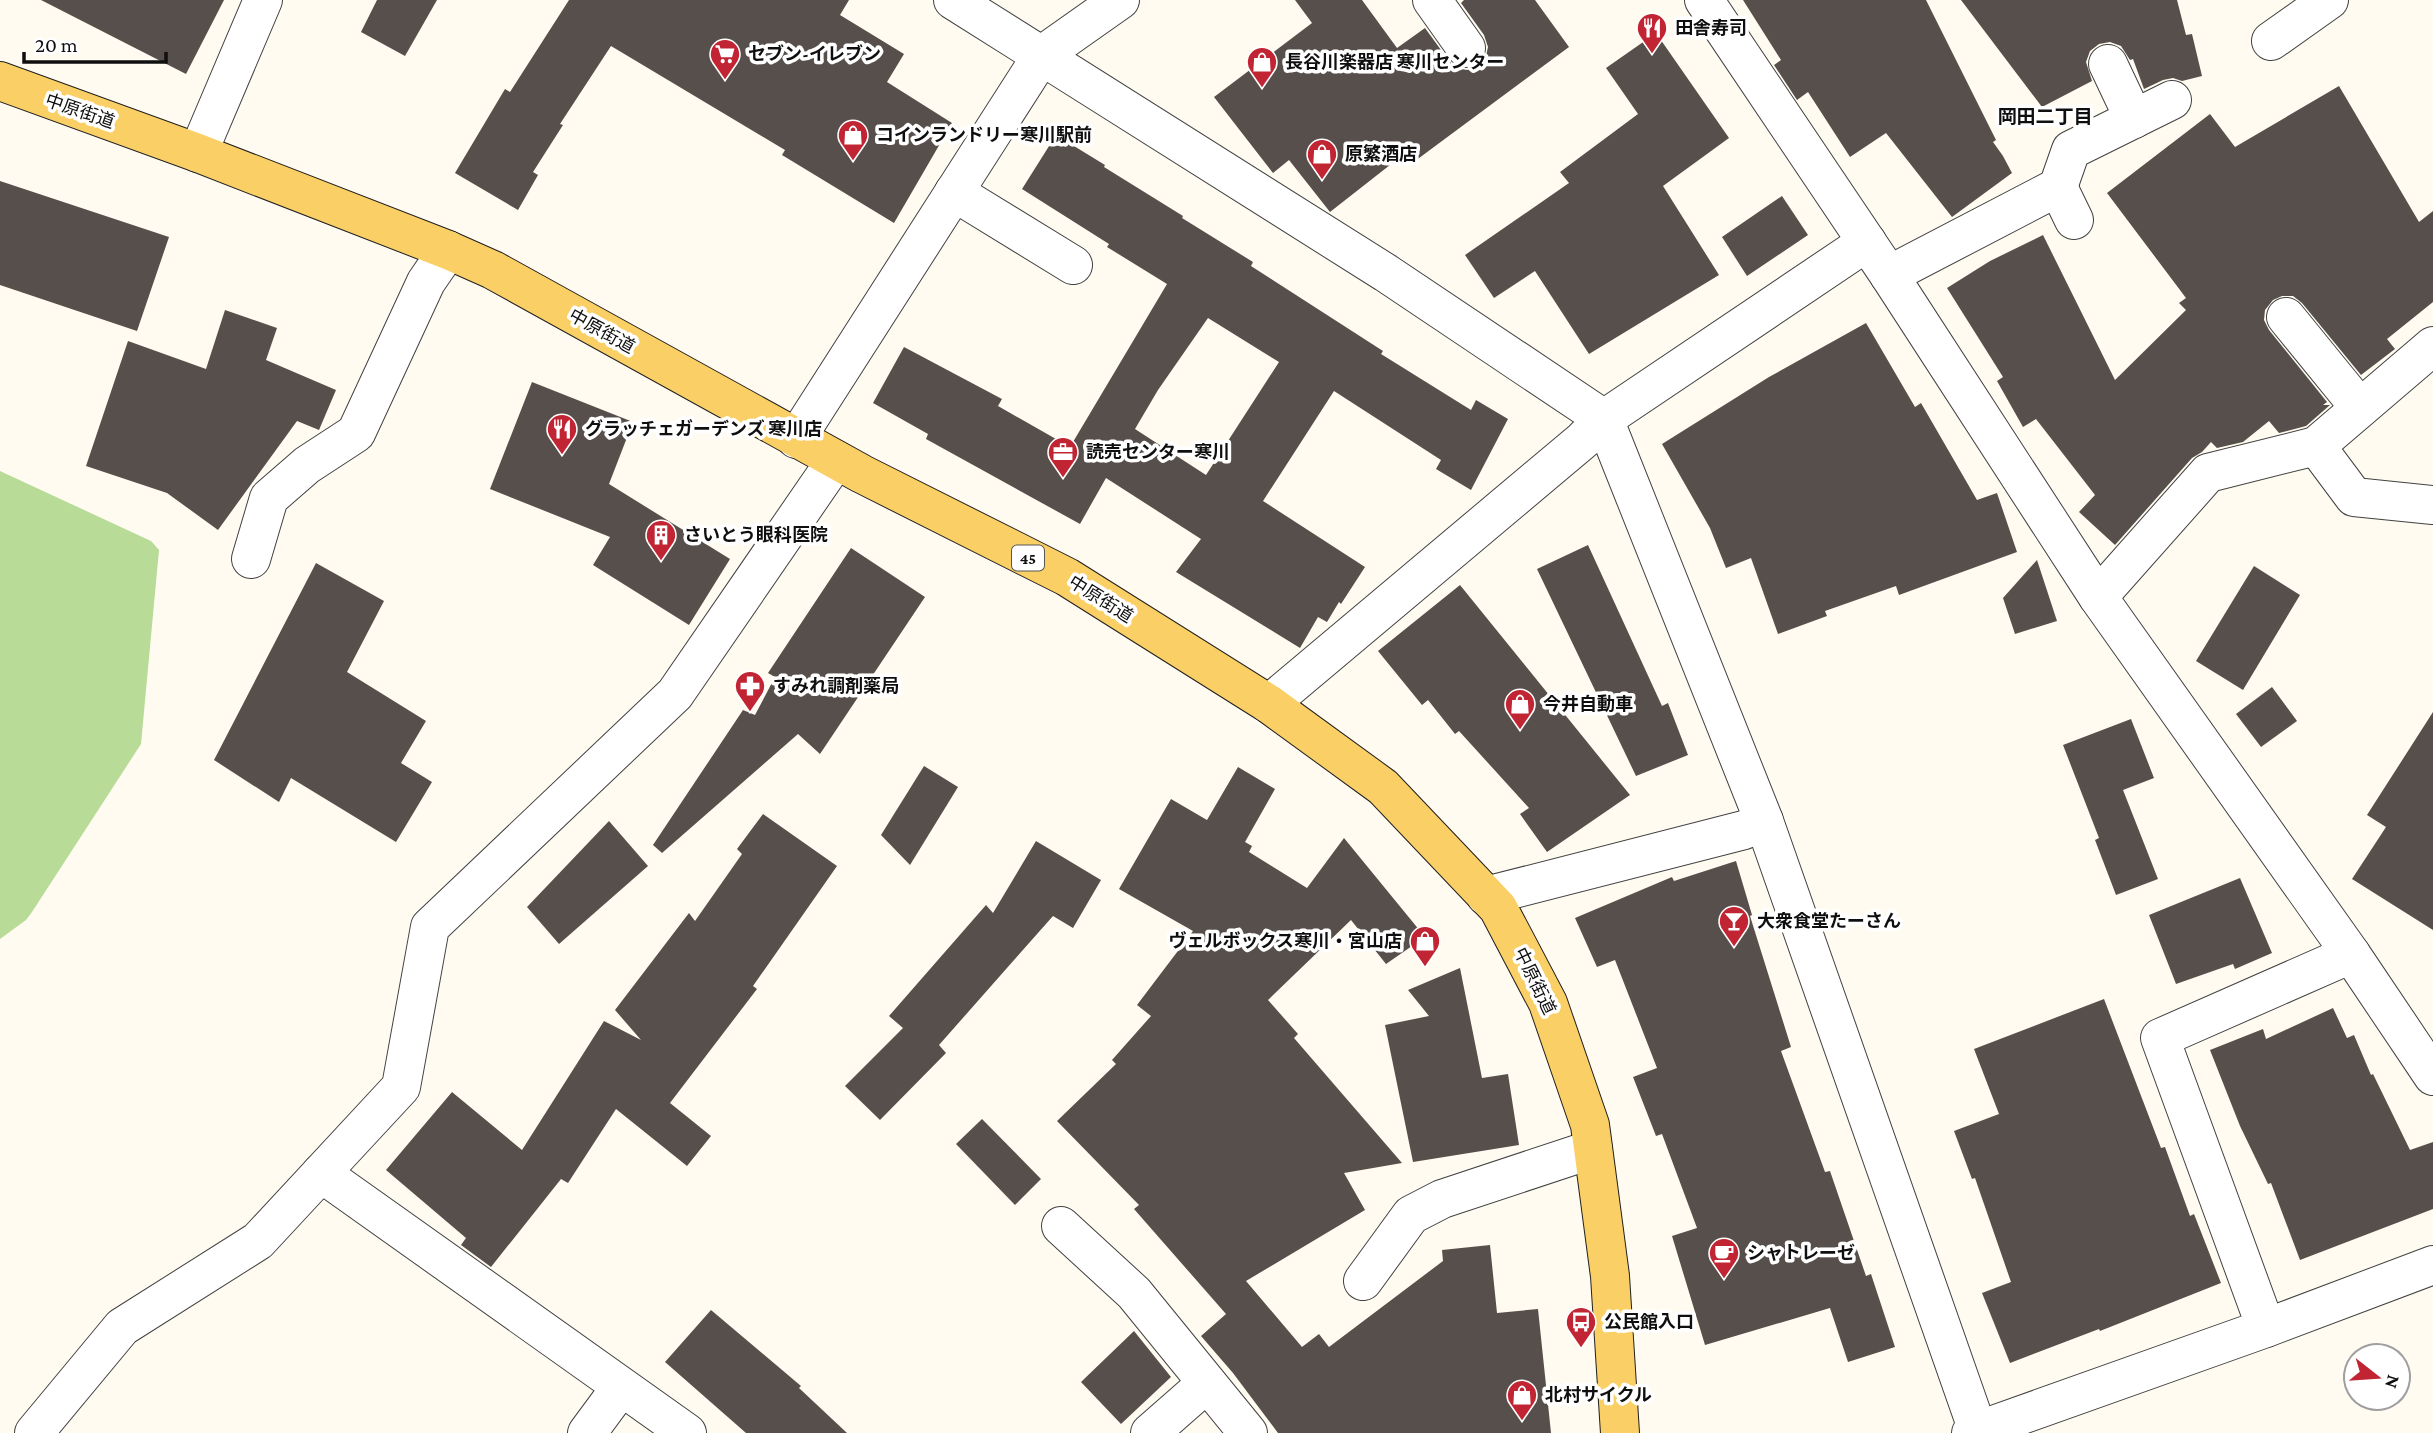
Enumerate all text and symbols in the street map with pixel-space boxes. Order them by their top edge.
restaurant icon: 田舎寿司 [1635,11,1669,55]
place label: 田舎寿司 [1675,18,1747,38]
scale bar [24,21,166,65]
text: 20 m [35,33,78,57]
supermarket icon: セブン-イレブン [708,37,742,81]
place label: セブン-イレブン [748,44,881,64]
shop icon: 長谷川楽器店 寒川センター [1245,45,1279,89]
place label: 長谷川楽器店 寒川センター [1285,52,1504,72]
street label: 中原街道 [43,90,117,132]
district label: 岡田二丁目 [1997,106,2093,127]
shop icon: コインランドリー寒川駅前 [836,118,870,162]
place label: コインランドリー寒川駅前 [876,125,1092,145]
shop icon: 原繁酒店 [1305,137,1339,181]
place label: 原繁酒店 [1345,143,1417,164]
street label: 中原街道 [566,305,638,357]
restaurant icon: グラッチェガーデンズ 寒川店 [545,412,579,456]
place label: グラッチェガーデンズ 寒川店 [585,419,822,439]
office icon: 読売センター寒川 [1046,435,1080,479]
place label: 読売センター寒川 [1086,442,1230,462]
building icon: さいとう眼科医院 [644,518,678,562]
place label: さいとう眼科医院 [684,525,828,545]
road number: 45 [1012,545,1044,570]
street label: 中原街道 [1065,571,1137,627]
pharmacy icon: すみれ調剤薬局 [733,669,767,713]
place label: すみれ調剤薬局 [773,676,899,696]
shop icon: 今井自動車 [1503,687,1537,731]
place label: 今井自動車 [1543,694,1633,714]
bar icon: 大衆食堂たーさん [1717,904,1751,948]
place label: 大衆食堂たーさん [1757,911,1901,931]
shop icon: ヴェルボックス寒川・宮山店 [1408,924,1442,968]
place label: ヴェルボックス寒川・宮山店 [1169,930,1402,951]
street label: 中原街道 [1510,944,1560,1018]
cafe icon: シャトレーゼ [1707,1236,1741,1280]
place label: シャトレーゼ [1747,1243,1855,1263]
bus stop icon: 公民館入口 [1564,1305,1598,1349]
place label: 公民館入口 [1604,1312,1694,1332]
north arrow [2342,1342,2412,1412]
text: N [2381,1373,2405,1391]
shop icon: 北村サイクル [1505,1378,1539,1422]
place label: 北村サイクル [1545,1385,1652,1405]

